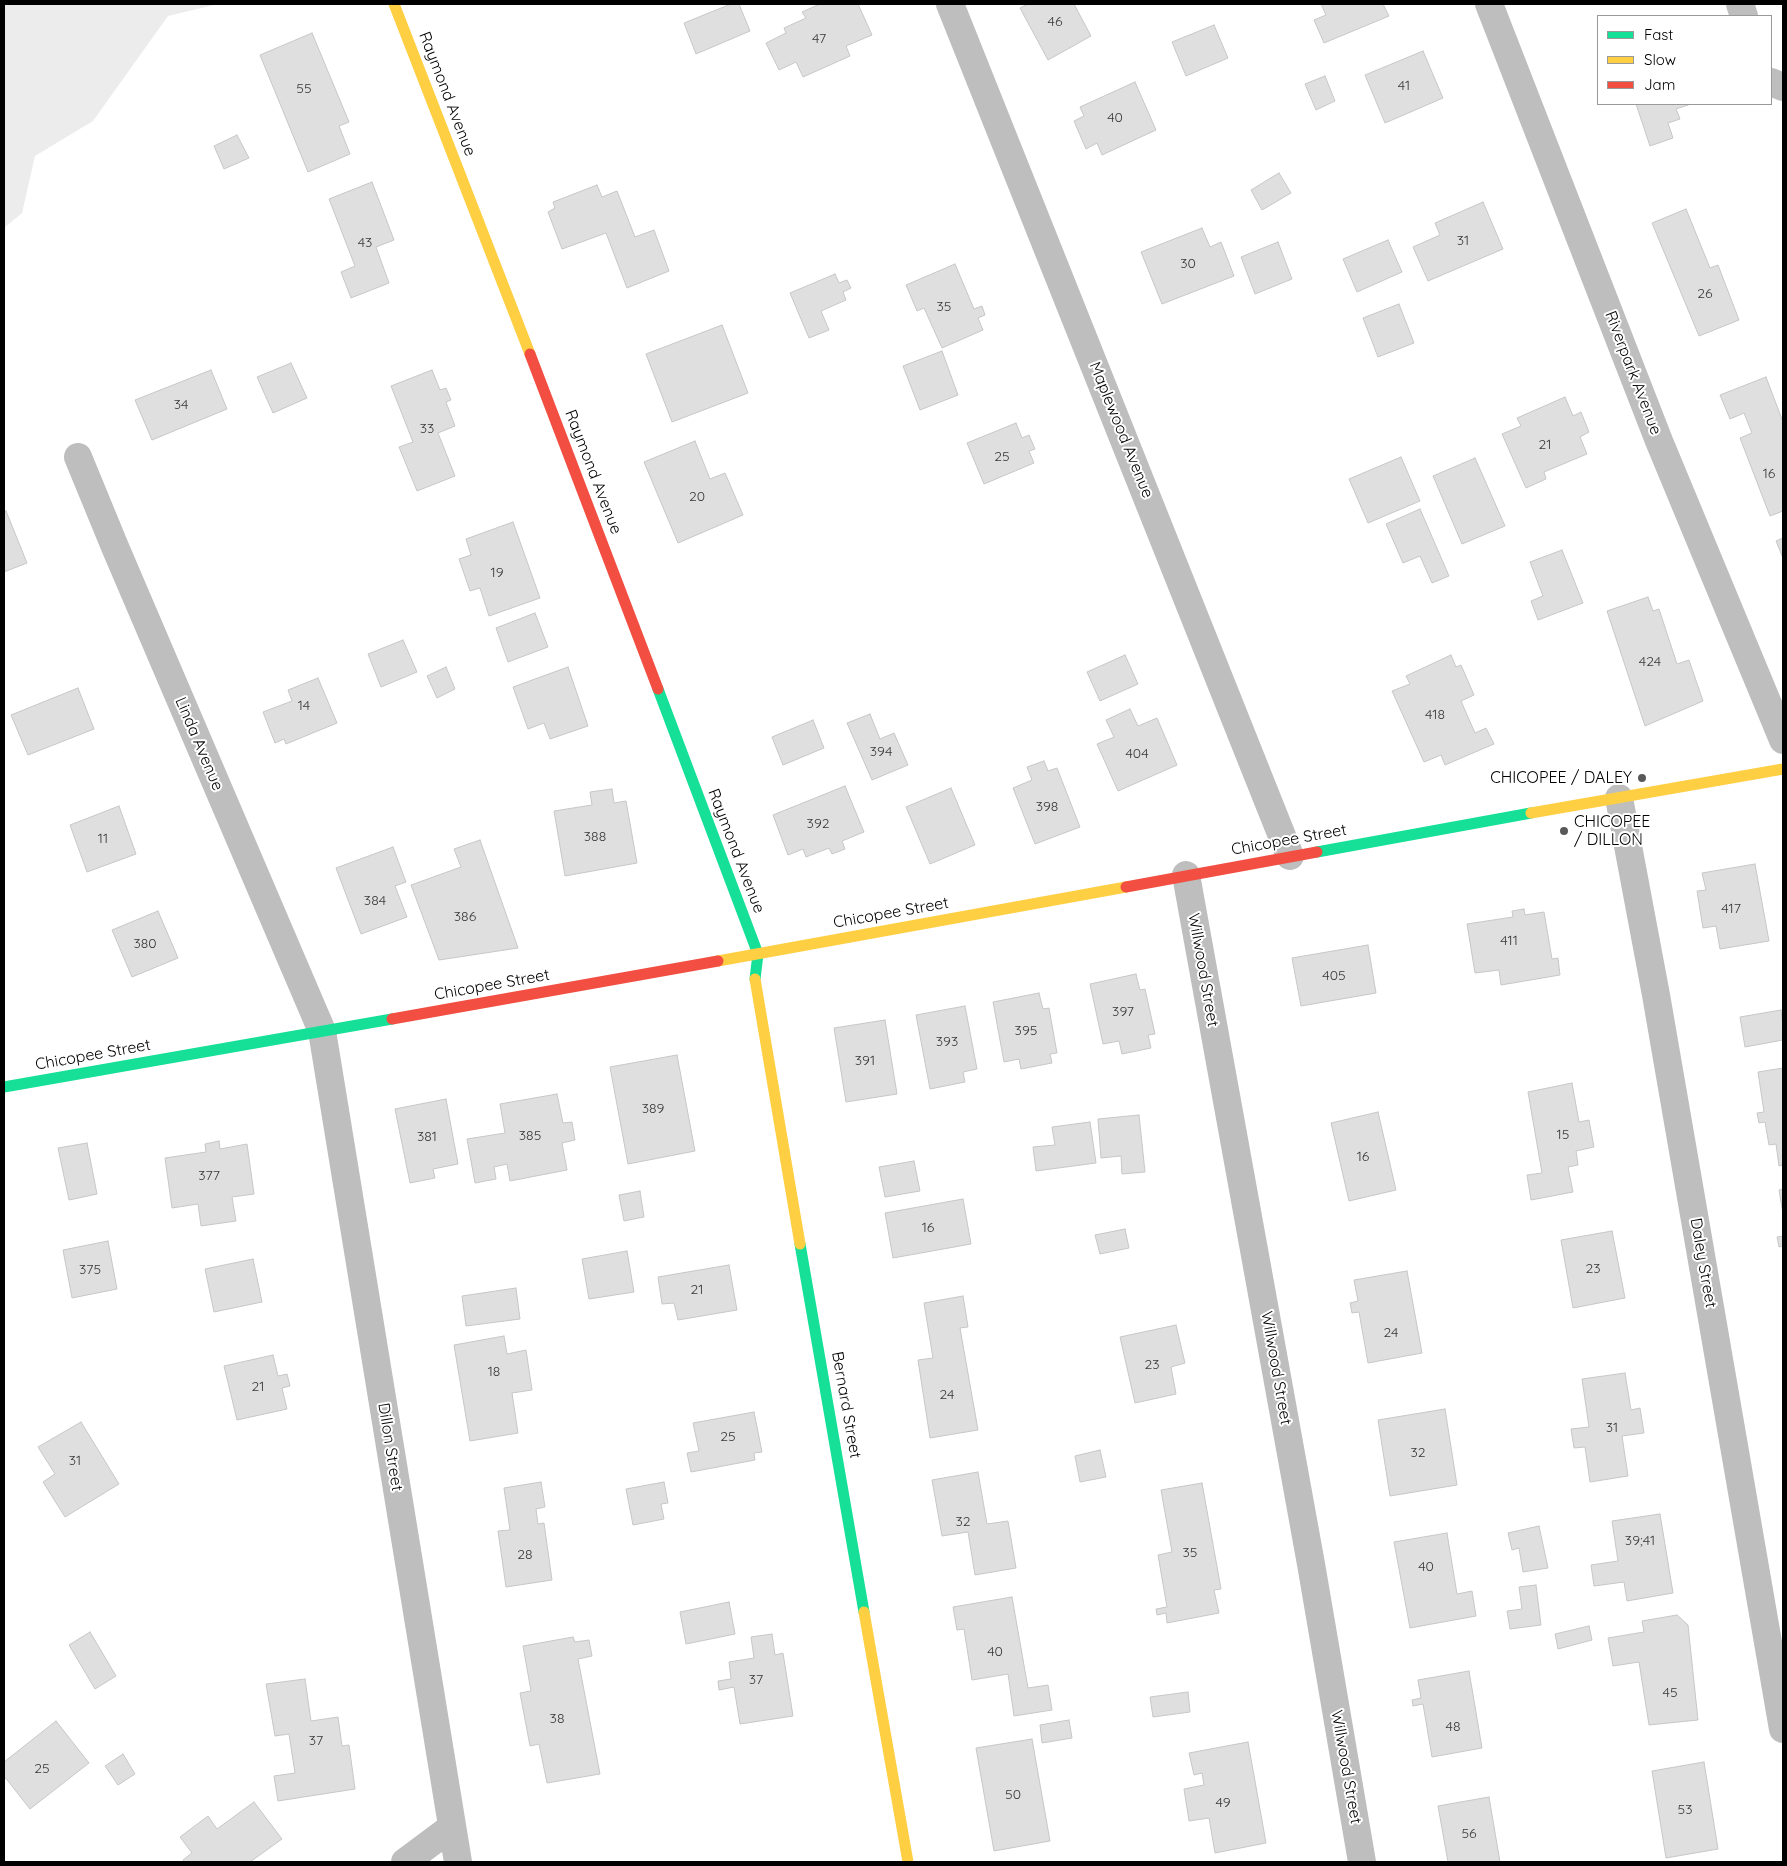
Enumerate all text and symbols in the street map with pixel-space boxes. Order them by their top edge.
house number: 46 [1048,14,1062,30]
legend [1597,15,1772,105]
text: Fast [1644,25,1673,44]
street label: Raymond Avenue [414,29,480,159]
house number: 47 [812,31,826,47]
text: Slow [1644,50,1676,69]
text: Jam [1644,75,1675,94]
house number: 41 [1398,78,1410,94]
house number: 55 [296,81,312,97]
house number: 40 [1107,110,1123,126]
house number: 31 [1457,233,1469,249]
house number: 43 [358,235,372,251]
house number: 30 [1180,256,1196,272]
house number: 26 [1697,286,1713,302]
house number: 35 [937,299,951,315]
street label: Riverpark Avenue [1601,308,1665,438]
street label: Maplewood Avenue [1085,359,1157,501]
house number: 34 [174,397,188,413]
street label: Raymond Avenue [560,407,626,537]
house number: 33 [420,421,434,437]
house number: 21 [1539,437,1551,453]
house number: 25 [994,449,1010,465]
house number: 16 [1763,466,1775,482]
house number: 20 [689,489,705,505]
house number: 19 [491,565,503,581]
house number: 424 [1639,654,1661,670]
street label: Linda Avenue [171,694,227,794]
house number: 14 [298,698,310,714]
house number: 418 [1425,707,1445,723]
house number: 394 [870,744,892,760]
house number: 404 [1125,746,1149,762]
place label: CHICOPEE / DALEY [1490,768,1632,788]
marker: CHICOPEE / DALEY [1636,772,1648,784]
street label: Raymond Avenue [703,786,769,916]
house number: 398 [1036,799,1058,815]
place label: CHICOPEE / DILLON [1574,812,1650,850]
house number: 392 [807,816,829,832]
street label: Chicopee Street [1230,820,1348,860]
marker: CHICOPEE / DILLON [1558,825,1570,837]
house number: 388 [584,829,606,845]
house number: 11 [98,831,108,847]
house number: 384 [364,893,386,909]
street label: Chicopee Street [832,893,950,933]
house number: 417 [1721,901,1741,917]
house number: 386 [454,909,476,925]
street label: Willwood Street [1184,912,1222,1028]
house number: 411 [1500,933,1518,949]
house number: 380 [133,936,157,952]
street label: Chicopee Street [433,965,551,1005]
house number: 405 [1322,968,1346,984]
house number: 397 [1112,1004,1134,1020]
house number: 395 [1015,1023,1037,1039]
house number: 393 [936,1034,958,1050]
street label: Chicopee Street [34,1035,152,1075]
house number: 391 [855,1053,875,1069]
house number: 389 [642,1101,664,1117]
house number: 15 [1557,1127,1569,1143]
house number: 385 [519,1128,541,1144]
house number: 381 [417,1129,437,1145]
house number: 16 [1357,1149,1369,1165]
house number: 377 [198,1168,220,1184]
street label: Daley Street [1686,1217,1720,1309]
house number: 16 [922,1220,934,1236]
house number: 23 [1585,1261,1601,1277]
house number: 375 [79,1262,101,1278]
house number: 21 [691,1282,703,1298]
street label: Willwood Street [1257,1310,1295,1426]
house number: 24 [1384,1325,1398,1341]
street label: Bernard Street [827,1350,865,1460]
house number: 23 [1144,1357,1160,1373]
house number: 18 [488,1364,500,1380]
house number: 21 [252,1379,264,1395]
house number: 24 [940,1387,954,1403]
street label: Dillon Street [374,1401,406,1493]
house number: 31 [1606,1420,1618,1436]
house number: 25 [720,1429,736,1445]
house number: 32 [1410,1445,1426,1461]
house number: 31 [69,1453,81,1469]
house number: 32 [955,1514,971,1530]
house number: 39;41 [1625,1533,1655,1549]
house number: 35 [1183,1545,1197,1561]
house number: 28 [517,1547,533,1563]
house number: 40 [1418,1559,1434,1575]
house number: 40 [987,1644,1003,1660]
house number: 37 [749,1672,763,1688]
house number: 45 [1662,1685,1678,1701]
street label: Willwood Street [1327,1709,1365,1825]
house number: 38 [550,1711,564,1727]
house number: 48 [1446,1719,1460,1735]
house number: 37 [309,1733,323,1749]
house number: 25 [34,1761,50,1777]
house number: 50 [1005,1787,1021,1803]
house number: 49 [1216,1795,1230,1811]
house number: 53 [1678,1802,1692,1818]
house number: 56 [1461,1826,1477,1842]

